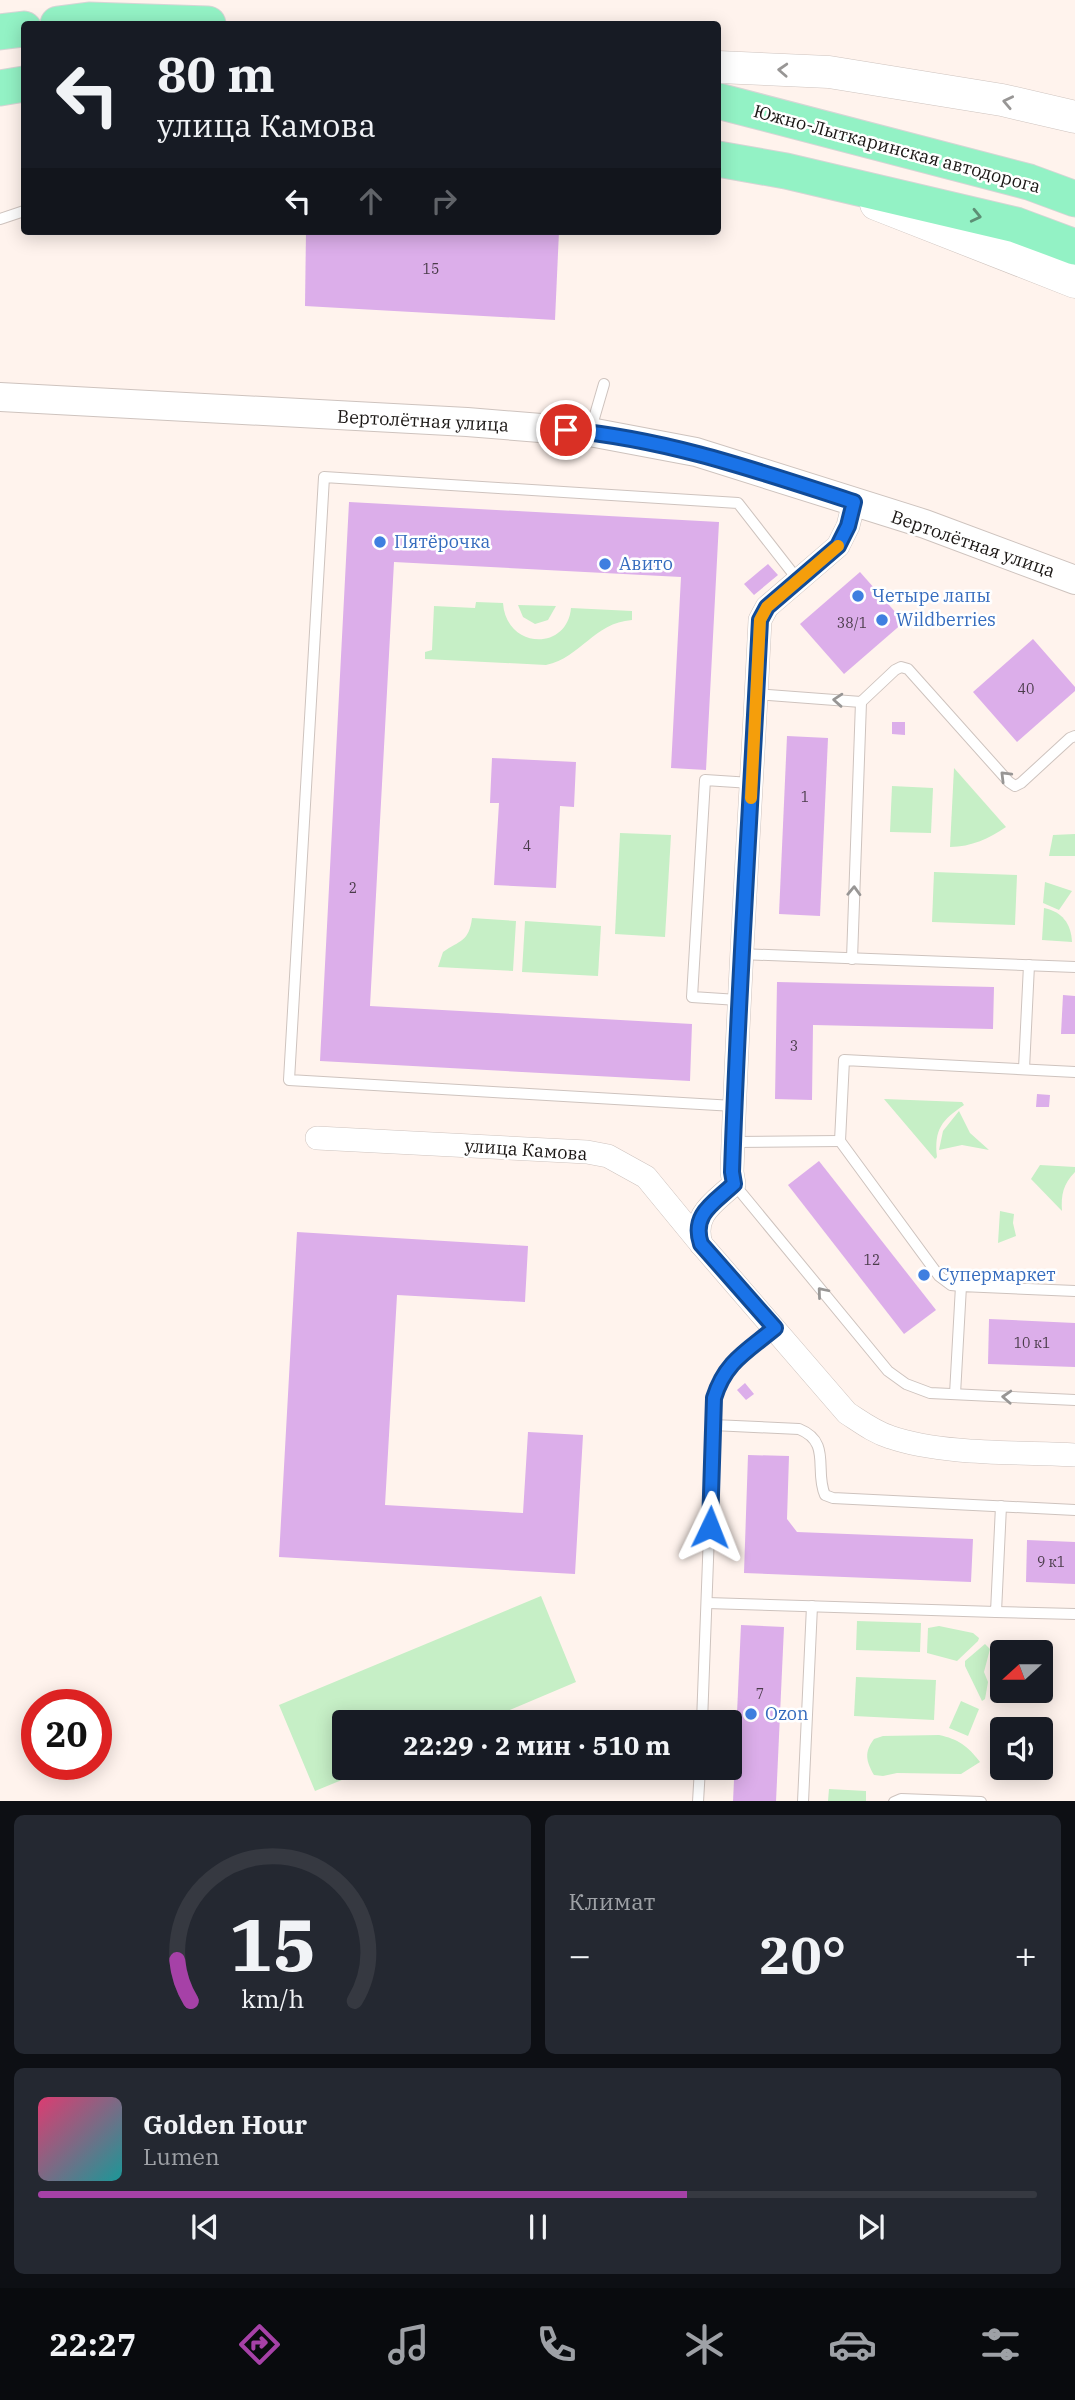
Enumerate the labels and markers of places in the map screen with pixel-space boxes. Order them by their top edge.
pin [536,400,596,460]
place label: Пятёрочка [394,530,490,553]
marker: Пятёрочка [372,534,388,550]
place label: Авито [619,552,673,575]
marker: Авито [597,556,613,572]
place label: Четыре лапы [872,584,991,607]
marker: Четыре лапы [850,588,866,604]
place label: Wildberries [896,608,996,631]
marker: Wildberries [874,612,890,628]
place label: Супермаркет [938,1263,1056,1286]
marker: Супермаркет [916,1267,932,1283]
place label: Ozon [765,1702,809,1725]
marker: Ozon [743,1706,759,1722]

